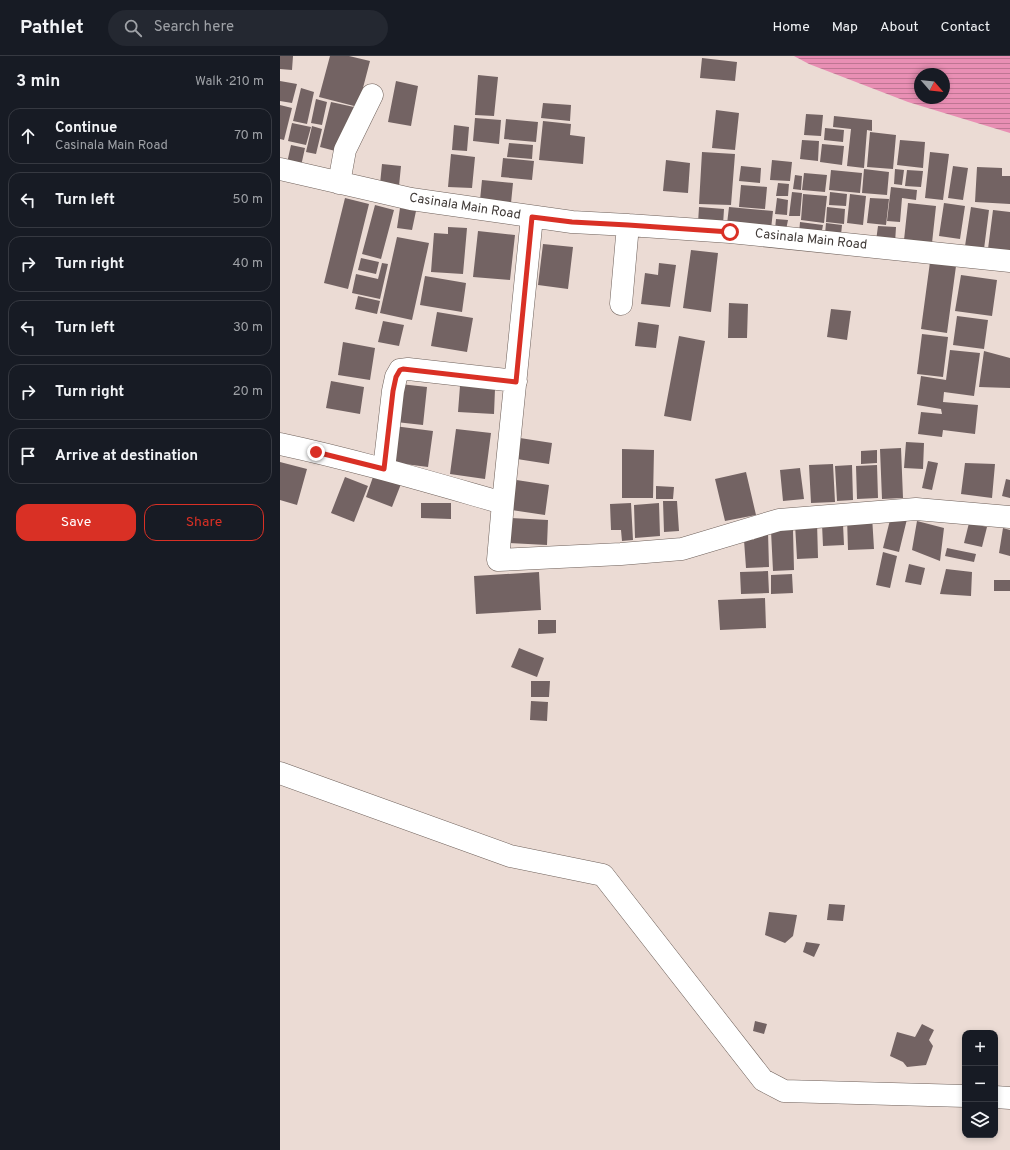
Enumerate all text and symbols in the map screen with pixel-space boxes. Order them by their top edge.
search box [108,10,388,46]
text: Pathlet [20,16,84,40]
icon: search [122,17,144,39]
text: Search here [154,18,234,37]
text: Home [773,19,810,36]
text: Map [832,19,858,36]
text: About [880,19,919,36]
text: Contact [941,19,990,36]
north arrow [914,68,950,104]
text: 3 min [16,71,60,93]
text: Walk · 210 m [195,74,264,90]
text: Continue [55,119,117,138]
icon: ahead [17,125,39,147]
text: 70 m [234,128,263,144]
text: Casinala Main Road [55,138,168,154]
icon: left [17,189,39,211]
street label: Casinala Main Road [408,190,522,224]
text: Turn left [55,191,115,210]
text: 50 m [233,192,263,208]
route start [721,223,739,241]
street label: Casinala Main Road [754,226,868,254]
icon: right [17,253,39,275]
text: Turn right [55,255,124,274]
text: 40 m [233,256,263,272]
icon: left [17,317,39,339]
text: Turn left [55,319,115,338]
text: 30 m [233,320,263,336]
icon: right [17,381,39,403]
text: Turn right [55,383,124,402]
text: 20 m [233,384,263,400]
route end [307,443,325,461]
icon: arrive [17,445,39,467]
text: Arrive at destination [55,447,198,466]
button: Save [16,504,136,541]
button: Share [144,504,264,541]
map controls [962,1030,998,1138]
button: + [962,1030,998,1066]
button: − [962,1066,998,1102]
button: layers [962,1102,998,1138]

